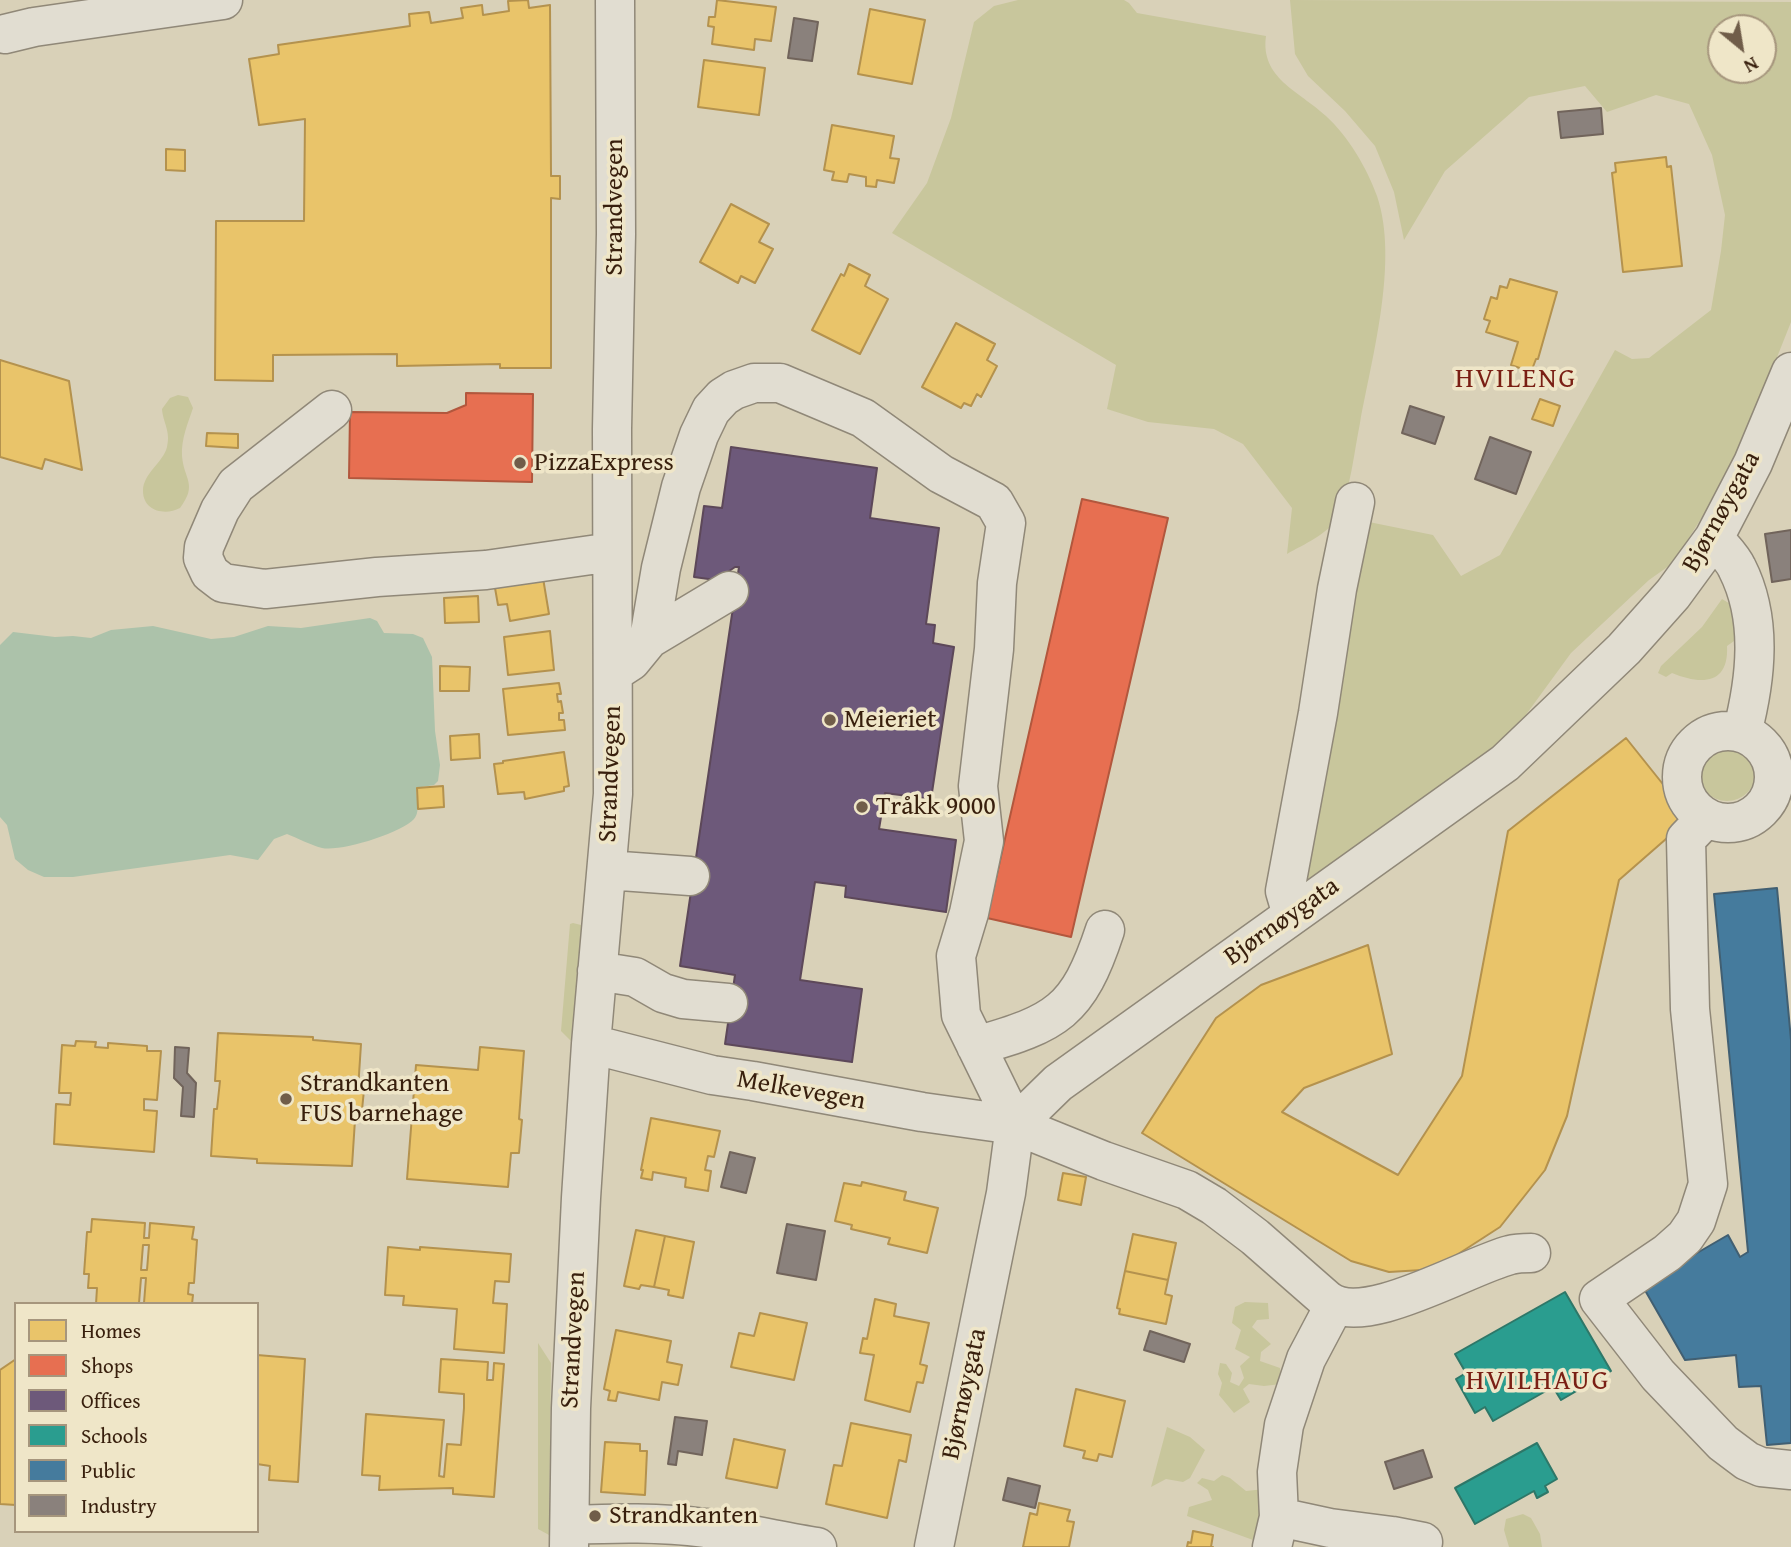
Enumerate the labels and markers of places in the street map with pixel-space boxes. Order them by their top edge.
place label: PizzaExpress [534,447,674,479]
marker: PizzaExpress [512,455,528,471]
place label: Meieriet [844,704,936,736]
marker: Meieriet [822,712,838,728]
place label: Tråkk 9000 [876,791,996,823]
marker: Tråkk 9000 [854,799,870,815]
place label: Strandkanten FUS barnehage [300,1068,464,1130]
marker: Strandkanten FUS barnehage [278,1091,294,1107]
place label: Strandkanten [609,1500,758,1532]
marker: Strandkanten [587,1508,603,1524]

